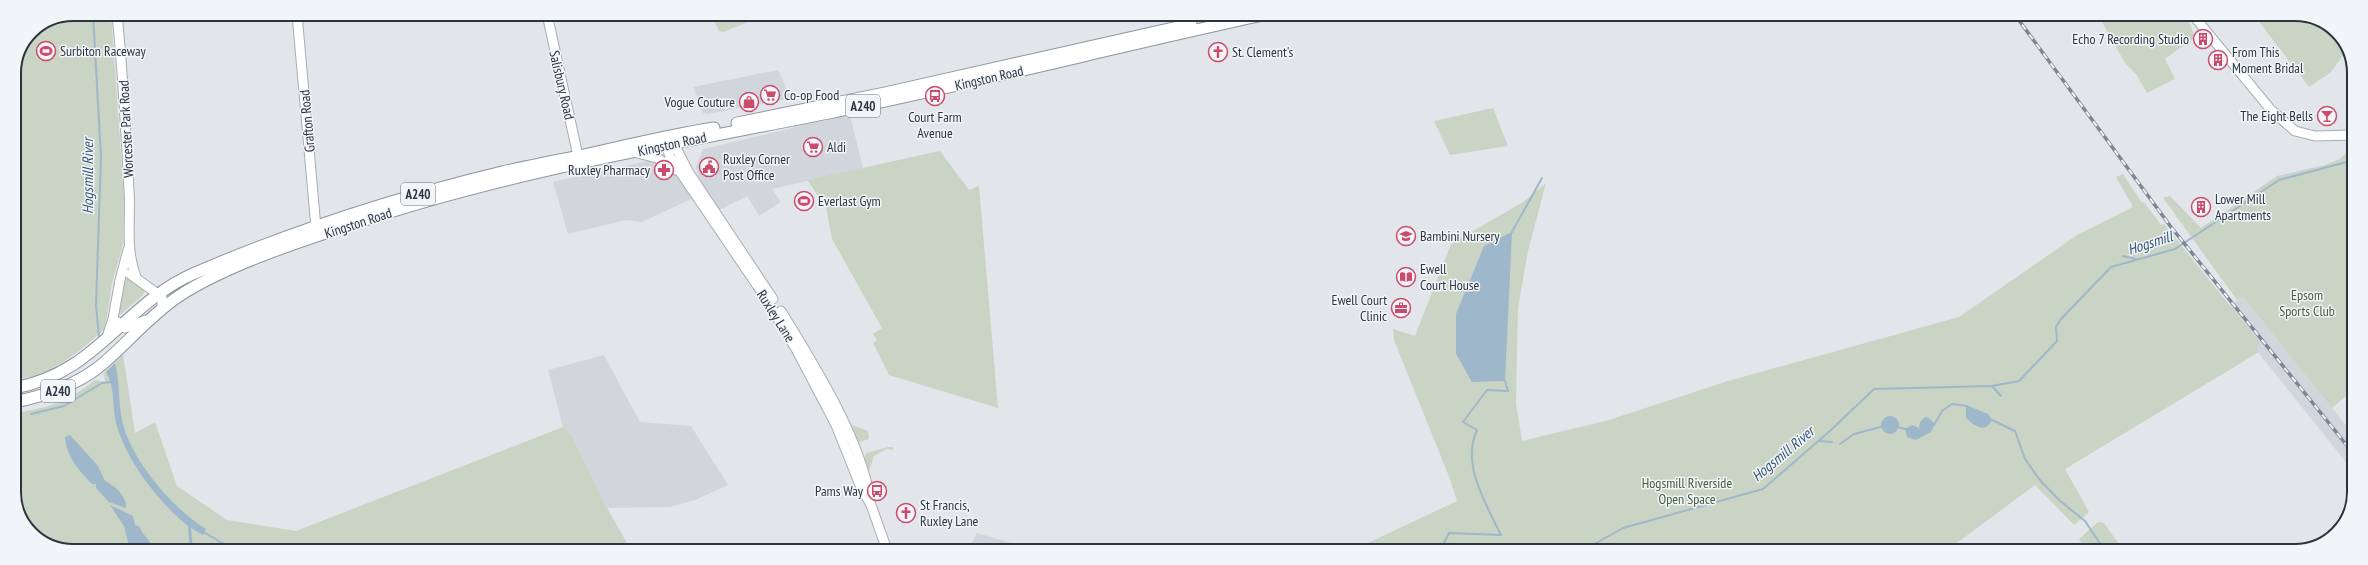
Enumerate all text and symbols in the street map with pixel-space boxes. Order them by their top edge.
building icon: Echo 7 Recording Studio [2192,28,2214,50]
place label: Echo 7 Recording Studio [2072,30,2189,48]
sports icon: Surbiton Raceway [35,40,57,62]
church icon: St. Clement's [1207,41,1229,63]
place label: Surbiton Raceway [60,42,147,60]
place label: St. Clement's [1232,43,1294,61]
place label: From This Moment Bridal [2232,43,2304,77]
street label: Salisbury Road [545,49,579,121]
building icon: From This Moment Bridal [2207,49,2229,71]
street label: Kingston Road [953,61,1025,95]
street label: Worcester Park Road [114,80,138,178]
supermarket icon: Co-op Food [759,84,781,106]
bus stop icon: Court Farm Avenue [924,85,946,107]
place label: Co-op Food [784,86,839,104]
street label: Grafton Road [295,89,319,153]
shop icon: Vogue Couture [738,91,760,113]
place label: Vogue Couture [664,93,735,111]
road number: A240 [846,95,880,117]
bar icon: The Eight Bells [2316,105,2338,127]
place label: The Eight Bells [2240,107,2313,125]
place label: Court Farm Avenue [908,108,962,142]
street label: Kingston Road [636,128,708,160]
water label: Hogsmill River [78,136,97,214]
supermarket icon: Aldi [802,136,824,158]
place label: Aldi [827,138,846,156]
place label: Ruxley Corner Post Office [723,150,790,184]
public building icon: Ruxley Corner Post Office [698,156,720,178]
pharmacy icon: Ruxley Pharmacy [653,159,675,181]
place label: Ruxley Pharmacy [568,161,651,179]
road number: A240 [401,183,435,205]
sports icon: Everlast Gym [793,190,815,212]
place label: Lower Mill Apartments [2215,190,2271,224]
place label: Everlast Gym [818,192,881,210]
building icon: Lower Mill Apartments [2190,196,2212,218]
street label: Kingston Road [322,204,394,242]
school or university icon: Bambini Nursery [1395,225,1417,247]
water label: Hogsmill [2125,226,2176,259]
place label: Bambini Nursery [1420,227,1500,245]
place label: Ewell Court House [1420,260,1479,294]
library icon: Ewell Court House [1395,266,1417,288]
street label: Ruxley Lane [753,286,799,346]
park label: Epsom Sports Club [2279,286,2335,320]
place label: Ewell Court Clinic [1331,291,1387,325]
office icon: Ewell Court Clinic [1390,297,1412,319]
road number: A240 [41,380,75,402]
water label: Hogsmill River [1748,421,1819,485]
park label: Hogsmill Riverside Open Space [1642,474,1732,508]
bus stop icon: Pams Way [866,480,888,502]
place label: Pams Way [815,482,864,500]
place label: St Francis, Ruxley Lane [920,496,979,530]
church icon: St Francis, Ruxley Lane [895,502,917,524]

